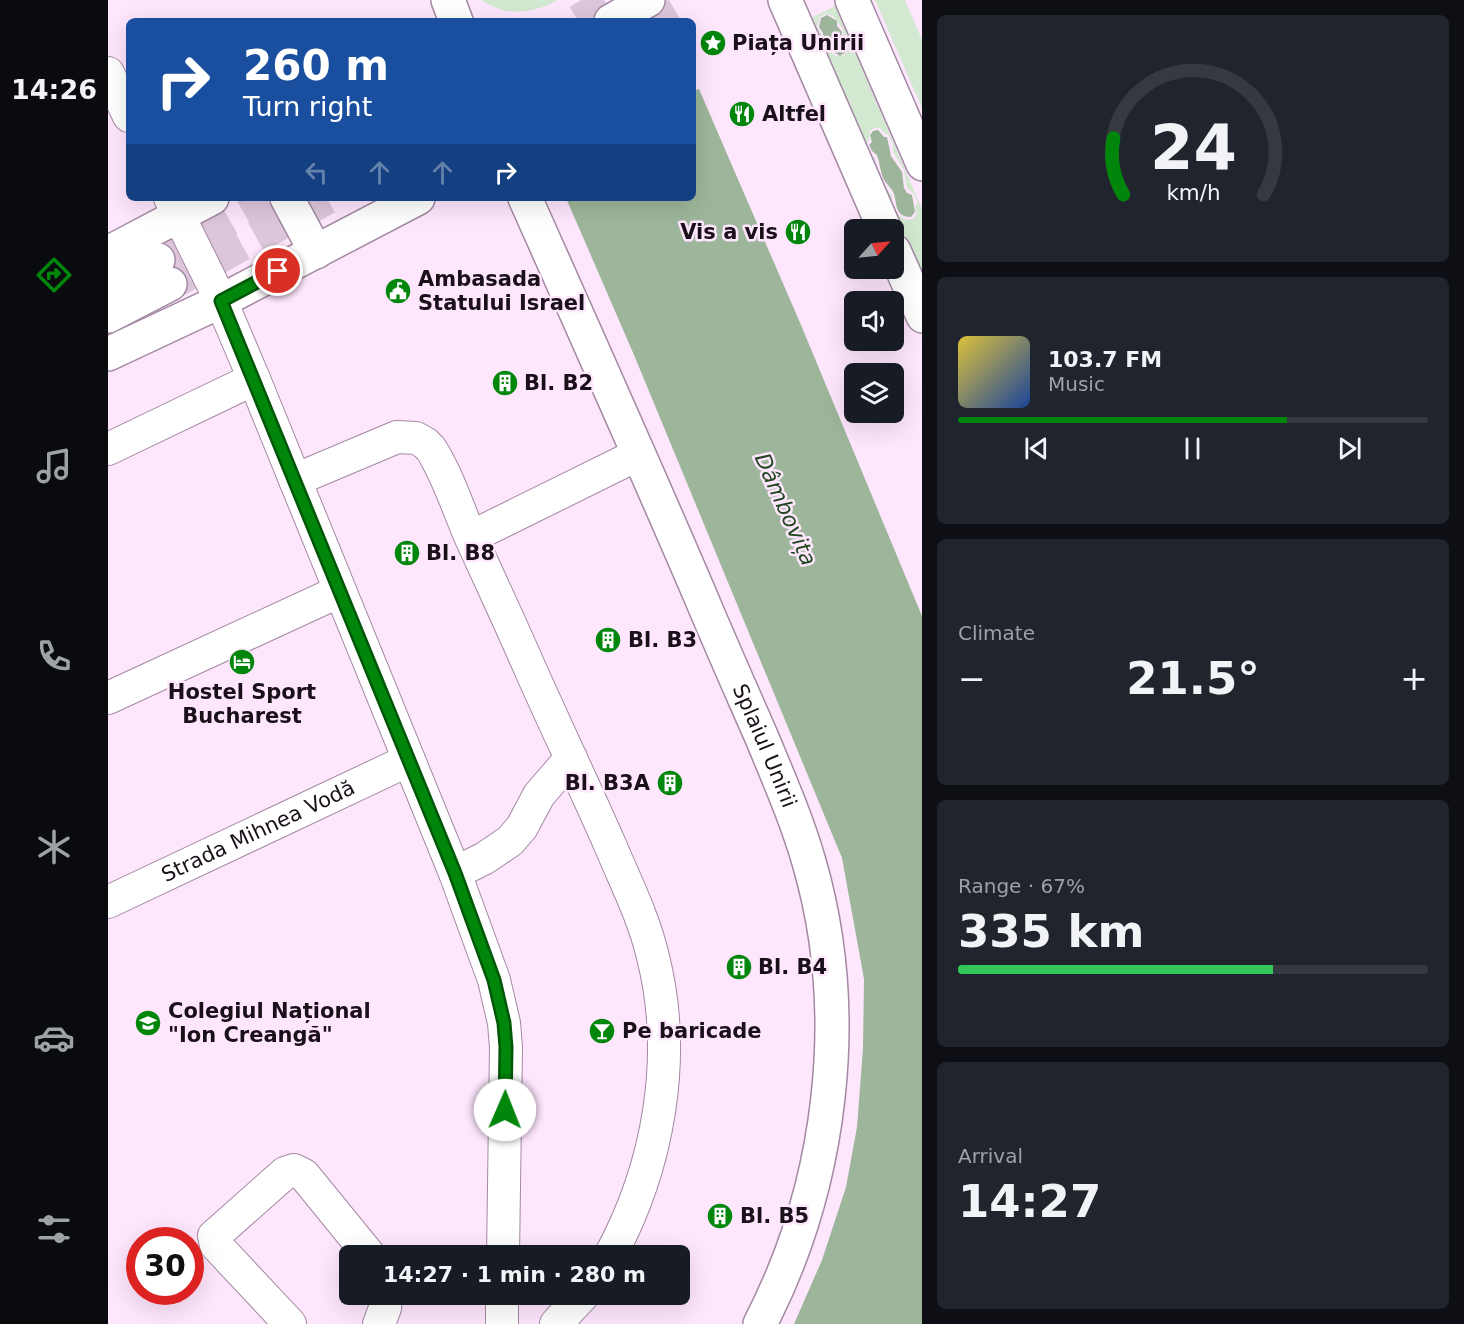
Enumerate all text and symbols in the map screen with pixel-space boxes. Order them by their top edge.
place icon: Piața Unirii [698,28,728,58]
place label: Piața Unirii [732,31,864,56]
text: 260 m [243,41,389,90]
icon: right [144,42,222,120]
text: 14:26 [11,74,97,105]
text: Turn right [243,91,372,122]
restaurant icon: Altfel [727,99,757,129]
place label: Altfel [762,102,826,126]
text: 24 [1150,112,1236,185]
icon: left [300,156,333,189]
icon: ahead [363,156,396,189]
icon: ahead [426,156,459,189]
icon: right [489,156,522,189]
text: km/h [1166,181,1220,206]
restaurant icon: Vis a vis [783,217,813,247]
north arrow [844,219,904,279]
map controls [844,219,904,423]
place label: Vis a vis [680,220,778,244]
pin [252,245,303,296]
icon: directions [33,254,75,296]
icon: arrive [261,254,294,287]
place label: Ambasada Statului Israel [418,267,585,315]
public building icon: Ambasada Statului Israel [383,276,413,306]
button: sound [844,291,904,351]
text: 103.7 FM [1048,347,1162,372]
button: layers [844,363,904,423]
building icon: Bl. B2 [490,368,520,398]
place label: Bl. B2 [524,371,593,395]
text: Music [1048,372,1105,396]
icon: previous [1020,432,1053,465]
icon: pause [1176,432,1209,465]
icon: next [1333,432,1366,465]
icon: music [33,445,75,487]
water label: Dâmbovița [750,449,821,569]
building icon: Bl. B8 [392,538,422,568]
place label: Bl. B8 [426,541,495,565]
text: Climate [958,621,1035,645]
building icon: Bl. B3 [593,625,623,655]
place label: Bl. B3 [628,628,697,652]
icon: phone [33,635,75,677]
hotel icon: Hostel Sport Bucharest [227,647,257,677]
text: 21.5° [1126,652,1260,705]
text: − [958,659,986,698]
text: + [1400,659,1428,698]
place label: Hostel Sport Bucharest [168,680,316,728]
street label: Splaiul Unirii [728,680,801,811]
building icon: Bl. B3A [655,768,685,798]
place label: Bl. B3A [565,771,651,795]
street label: Strada Mihnea Vodă [158,775,359,887]
icon: climate [33,826,75,868]
text: Range · 67% [958,874,1085,898]
text: 335 km [958,905,1144,958]
building icon: Bl. B4 [724,952,754,982]
place label: Bl. B4 [758,955,827,979]
place label: Colegiul Național "Ion Creangă" [168,999,371,1047]
school or university icon: Colegiul Național "Ion Creangă" [133,1008,163,1038]
bar icon: Pe baricade [587,1016,617,1046]
icon: car [33,1017,75,1059]
place label: Pe baricade [622,1019,762,1043]
position arrow [473,1078,537,1142]
text: Arrival [958,1144,1023,1168]
text: 14:27 [958,1175,1101,1228]
building icon: Bl. B5 [705,1201,735,1231]
place label: Bl. B5 [740,1204,809,1228]
icon: filters [33,1208,75,1250]
speed limit sign: 30 [126,1227,204,1305]
text: 14:27 · 1 min · 280 m [383,1262,646,1287]

